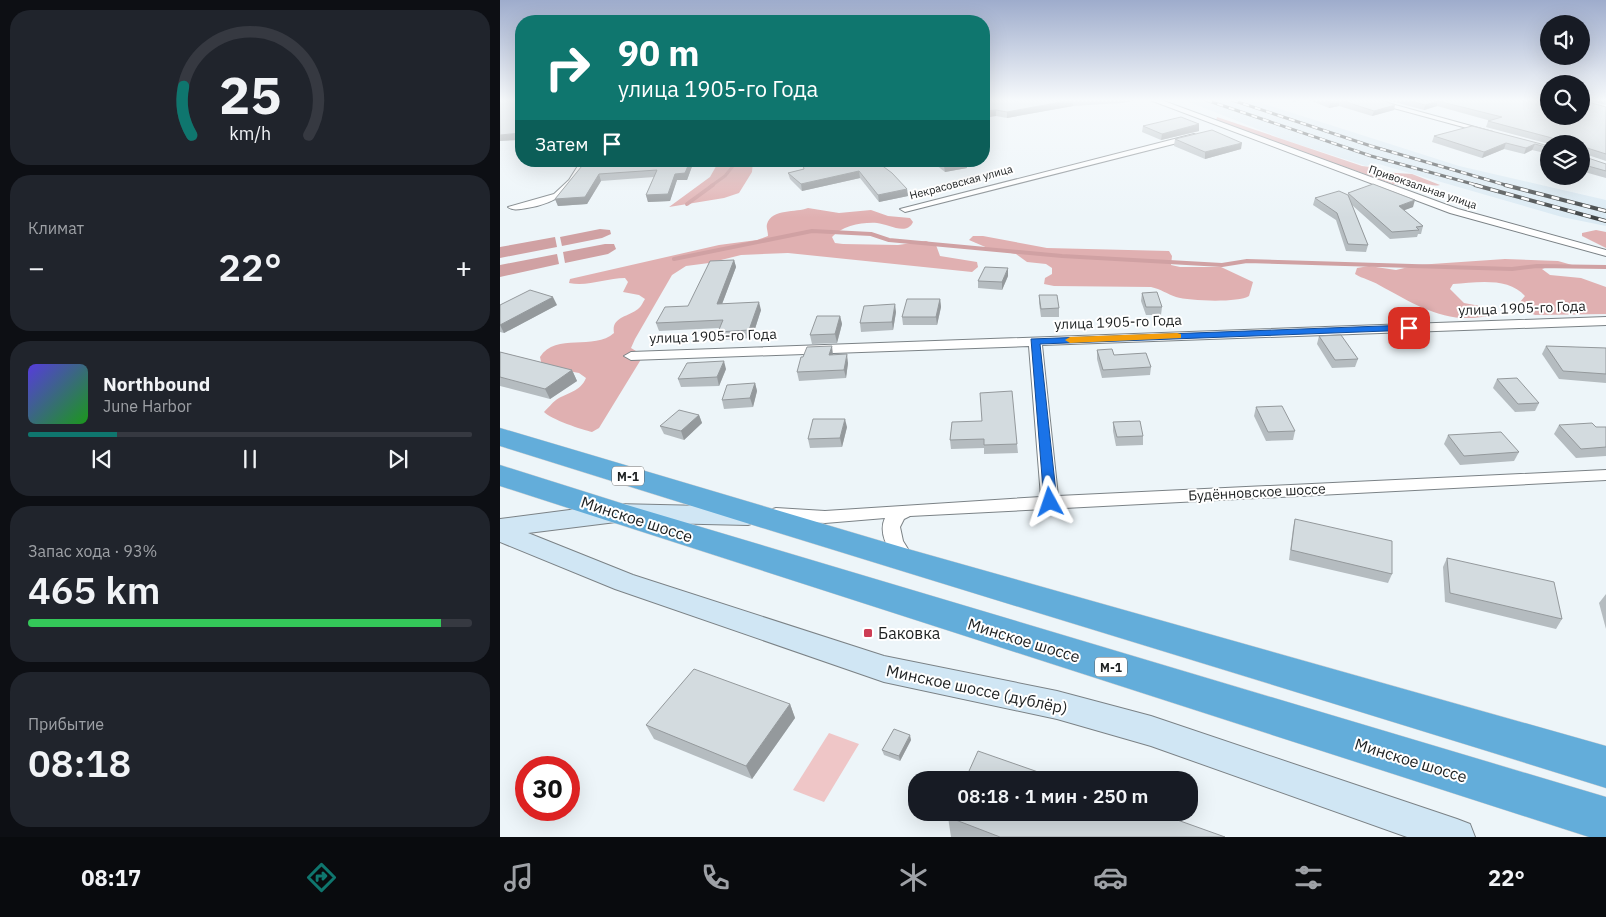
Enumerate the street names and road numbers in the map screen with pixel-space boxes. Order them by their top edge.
street label: Некрасовская улица [908,161,1014,203]
street label: Привокзальная улица [1367,162,1479,212]
street label: улица 1905-го Года [1458,297,1587,319]
street label: улица 1905-го Года [1054,311,1183,333]
street label: улица 1905-го Года [649,325,778,347]
road number: М-1 [612,466,644,486]
street label: Будённовское шоссе [1188,479,1327,505]
street label: Минское шоссе [579,492,696,547]
street label: Минское шоссе [965,613,1083,667]
road number: М-1 [1095,658,1127,676]
street label: Минское шоссе (дублёр) [884,660,1070,718]
street label: Минское шоссе [1352,733,1470,787]

